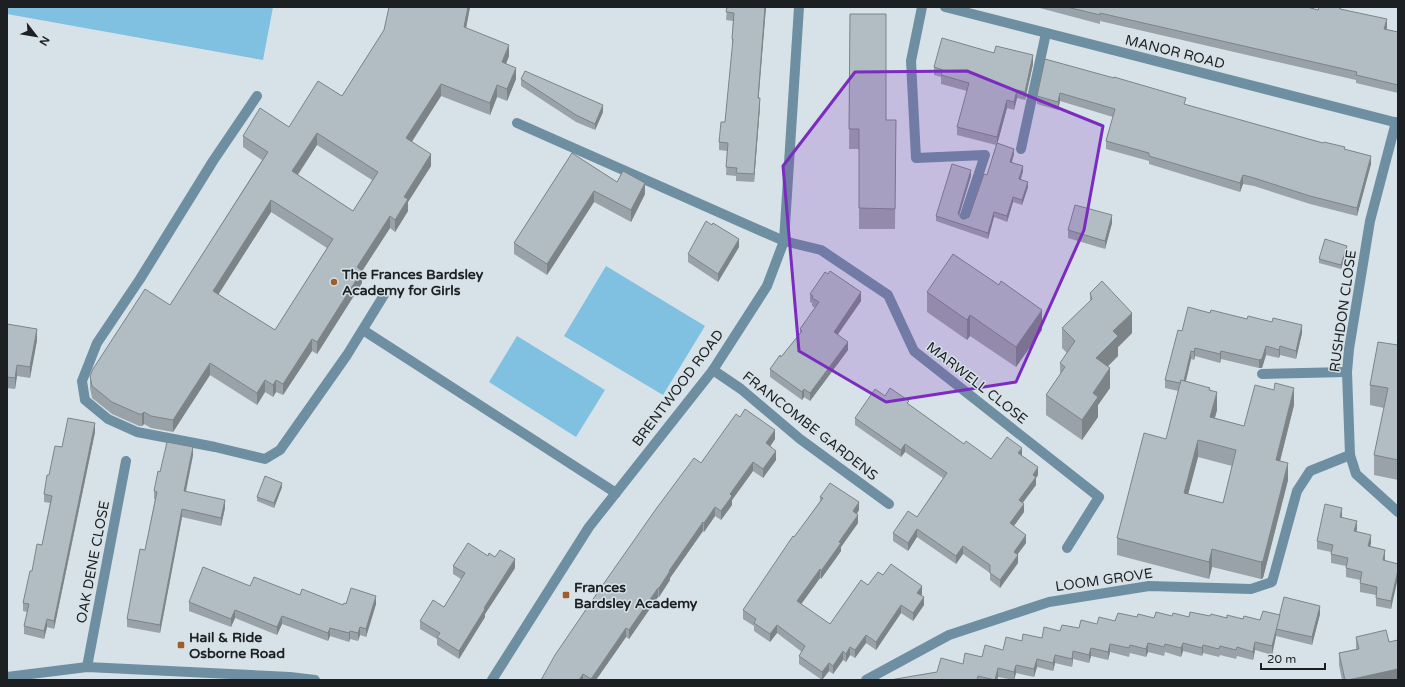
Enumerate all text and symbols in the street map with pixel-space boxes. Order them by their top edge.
north arrow [16,16,56,56]
street label: MANOR ROAD [1123,31,1227,73]
text: N [36,34,52,48]
street label: RUSHDON CLOSE [1326,249,1360,373]
place label: The Frances Bardsley Academy for Girls [341,266,484,299]
marker: The Frances Bardsley Academy for Girls [329,277,339,287]
street label: BRENTWOOD ROAD [629,326,727,450]
street label: MARWELL CLOSE [923,338,1031,428]
street label: FRANCOMBE GARDENS [739,368,881,484]
street label: OAK DENE CLOSE [73,499,113,625]
street label: LOOM GROVE [1054,565,1154,595]
place label: Frances Bardsley Academy [574,579,698,612]
marker: Frances Bardsley Academy [561,590,571,600]
place label: Hail & Ride Osborne Road [189,629,285,662]
marker: Hail & Ride Osborne Road [176,640,186,650]
scale bar [1261,645,1325,671]
text: 20 m [1267,652,1296,666]

